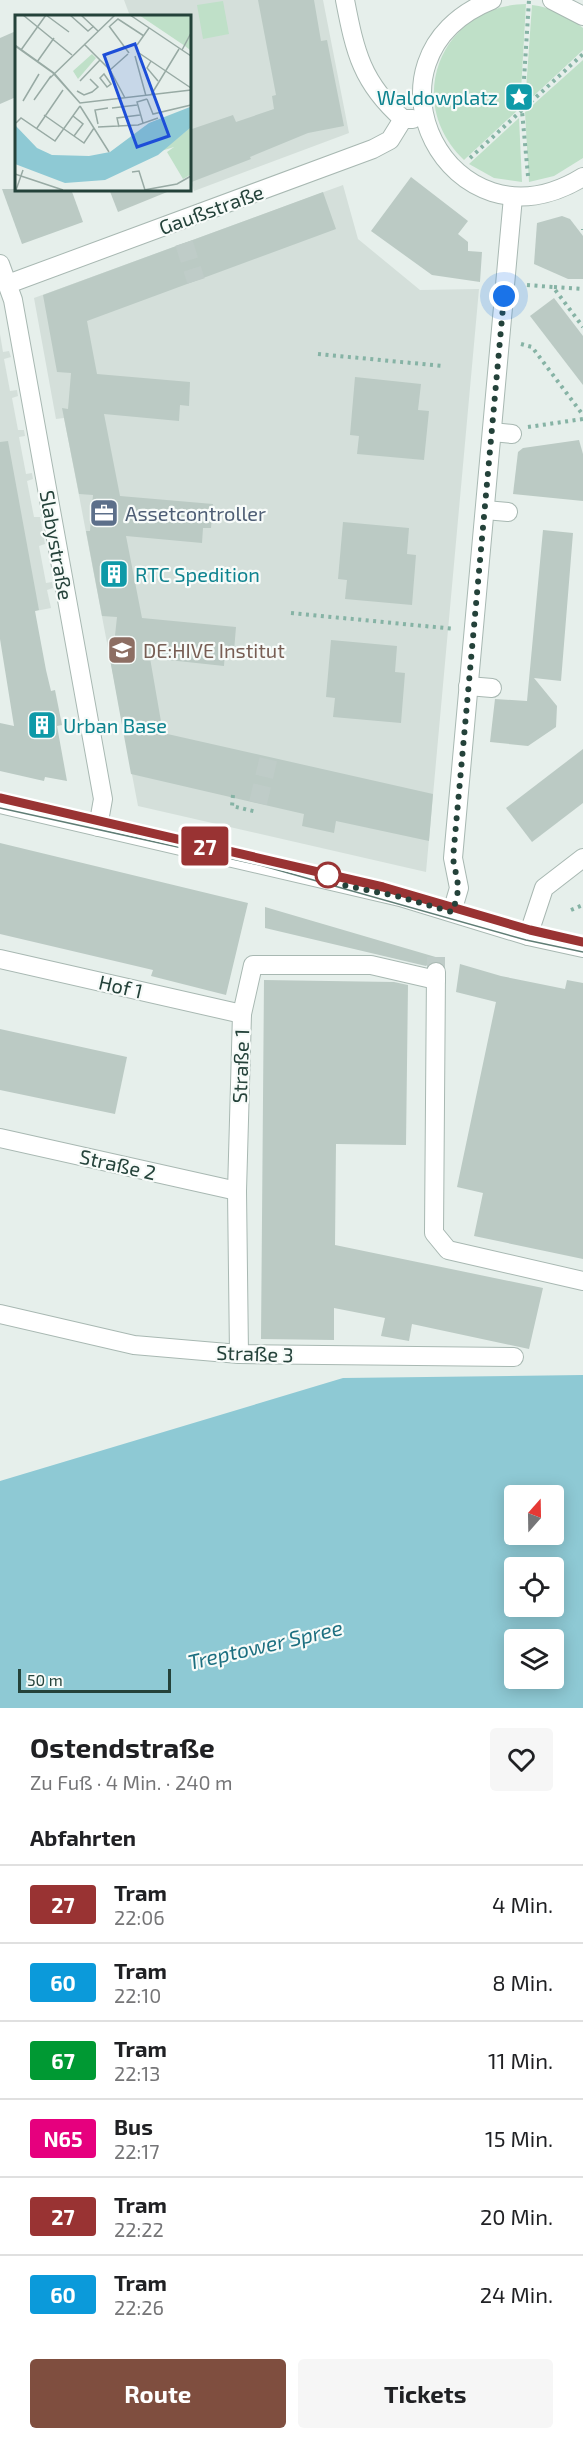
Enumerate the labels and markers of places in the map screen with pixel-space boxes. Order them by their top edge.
place icon: Waldowplatz [503,81,535,113]
place label: Waldowplatz [377,85,498,109]
office icon: Assetcontroller [88,497,120,529]
place label: Assetcontroller [125,501,266,525]
building icon: RTC Spedition [98,558,130,590]
place label: RTC Spedition [135,562,260,586]
school or university icon: DE:HIVE Institut [106,634,138,666]
place label: DE:HIVE Institut [143,638,285,662]
building icon: Urban Base [26,709,58,741]
place label: Urban Base [63,713,167,737]
unlabelled marker [315,862,341,888]

